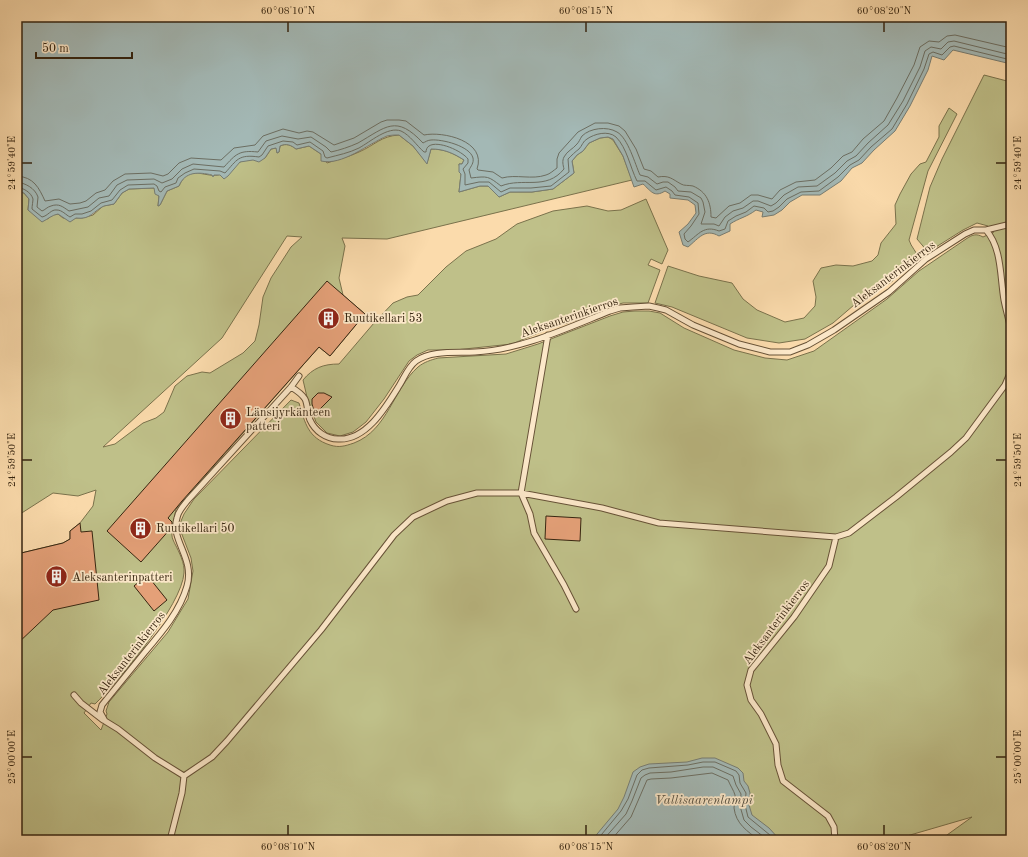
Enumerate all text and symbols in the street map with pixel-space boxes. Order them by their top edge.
text: 60°08'10"N [261,6,316,16]
text: 60°08'15"N [559,6,614,16]
text: 60°08'20"N [857,6,912,16]
scale bar [36,34,132,60]
text: 50 m [42,42,69,55]
text: 24°59'40"E [7,136,17,190]
text: 24°59'40"E [1013,136,1023,190]
street label: Aleksanterinkierros [849,239,938,310]
street label: Aleksanterinkierros [519,296,620,340]
building icon: Ruutikellari 53 [315,305,341,331]
place label: Ruutikellari 53 [344,312,422,325]
building icon: Länsijyrkänteen patteri [218,406,244,432]
place label: Länsijyrkänteen patteri [246,407,331,433]
text: 24°59'50"E [7,433,17,487]
text: 24°59'50"E [1013,433,1023,487]
building icon: Ruutikellari 50 [128,515,154,541]
place label: Ruutikellari 50 [156,522,234,535]
building icon: Aleksanterinpatteri [44,564,70,590]
place label: Aleksanterinpatteri [72,572,172,584]
street label: Aleksanterinkierros [741,578,812,667]
street label: Aleksanterinkierros [96,610,168,698]
text: 25°00'00"E [7,730,17,784]
text: 25°00'00"E [1013,730,1023,784]
water label: Vallisaarenlampi [655,794,754,807]
text: 60°08'10"N [261,842,316,852]
text: 60°08'15"N [559,842,614,852]
text: 60°08'20"N [857,842,912,852]

